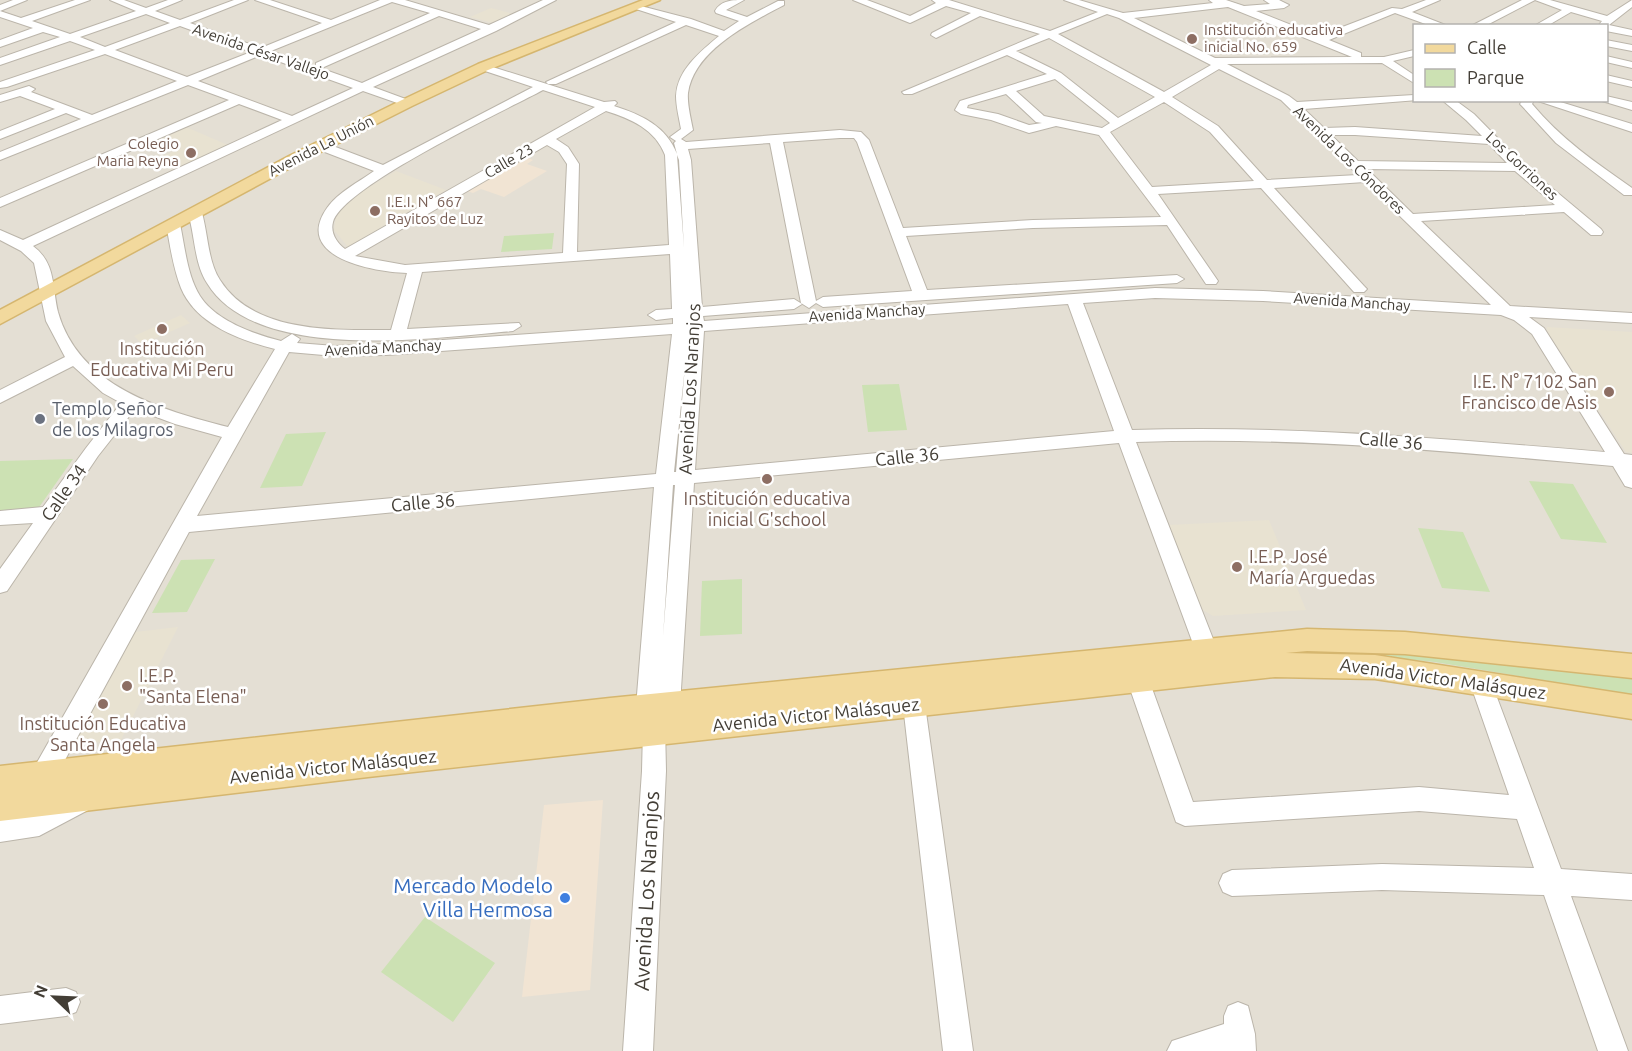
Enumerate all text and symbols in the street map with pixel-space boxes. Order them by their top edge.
street label: Avenida César Vallejo [191,20,332,83]
place label: Institución educativa inicial No. 659 [1204,21,1343,55]
legend [1413,24,1608,102]
marker: Institución educativa inicial No. 659 [1185,32,1199,46]
text: Calle [1467,37,1507,57]
text: Parque [1467,67,1524,87]
street label: Avenida Los Cóndores [1290,102,1409,217]
street label: Avenida La Unión [265,112,376,179]
street label: Los Gorriones [1483,128,1562,203]
place label: Colegio Maria Reyna [97,135,179,169]
street label: Calle 23 [481,140,536,181]
marker: Colegio Maria Reyna [184,146,198,160]
place label: I.E.I. N° 667 Rayitos de Luz [387,193,483,227]
marker: I.E.I. N° 667 Rayitos de Luz [368,204,382,218]
street label: Avenida Manchay [1293,289,1411,314]
street label: Avenida Manchay [808,300,926,325]
street label: Avenida Los Naranjos [675,303,703,475]
marker: Institución Educativa Mi Peru [155,322,169,336]
street label: Avenida Manchay [324,336,442,359]
place label: Institución Educativa Mi Peru [90,338,234,379]
place label: I.E. N° 7102 San Francisco de Asis [1461,371,1597,412]
marker: I.E. N° 7102 San Francisco de Asis [1602,385,1616,399]
place label: Templo Señor de los Milagros [52,398,173,439]
marker: Templo Señor de los Milagros [33,412,47,426]
street label: Calle 36 [1358,427,1424,453]
street label: Calle 36 [874,443,940,469]
street label: Calle 34 [37,460,90,524]
marker: Institución educativa inicial G'school [760,472,774,486]
place label: Institución educativa inicial G'school [684,488,850,529]
street label: Calle 36 [390,489,456,515]
place label: I.E.P. José María Arguedas [1249,546,1375,587]
marker: I.E.P. José María Arguedas [1230,560,1244,574]
street label: Avenida Victor Malásquez [1339,654,1547,702]
place label: I.E.P. "Santa Elena" [139,665,247,706]
marker: I.E.P. "Santa Elena" [120,679,134,693]
street label: Avenida Victor Malásquez [712,693,920,735]
marker: Institución Educativa Santa Angela [96,697,110,711]
place label: Institución Educativa Santa Angela [20,713,186,754]
street label: Avenida Victor Malásquez [229,745,437,787]
street label: Avenida Los Naranjos [629,790,663,991]
place label: Mercado Modelo Villa Hermosa [393,873,553,921]
marker: Mercado Modelo Villa Hermosa [558,891,572,905]
north arrow [24,967,84,1027]
text: N [30,982,51,1000]

